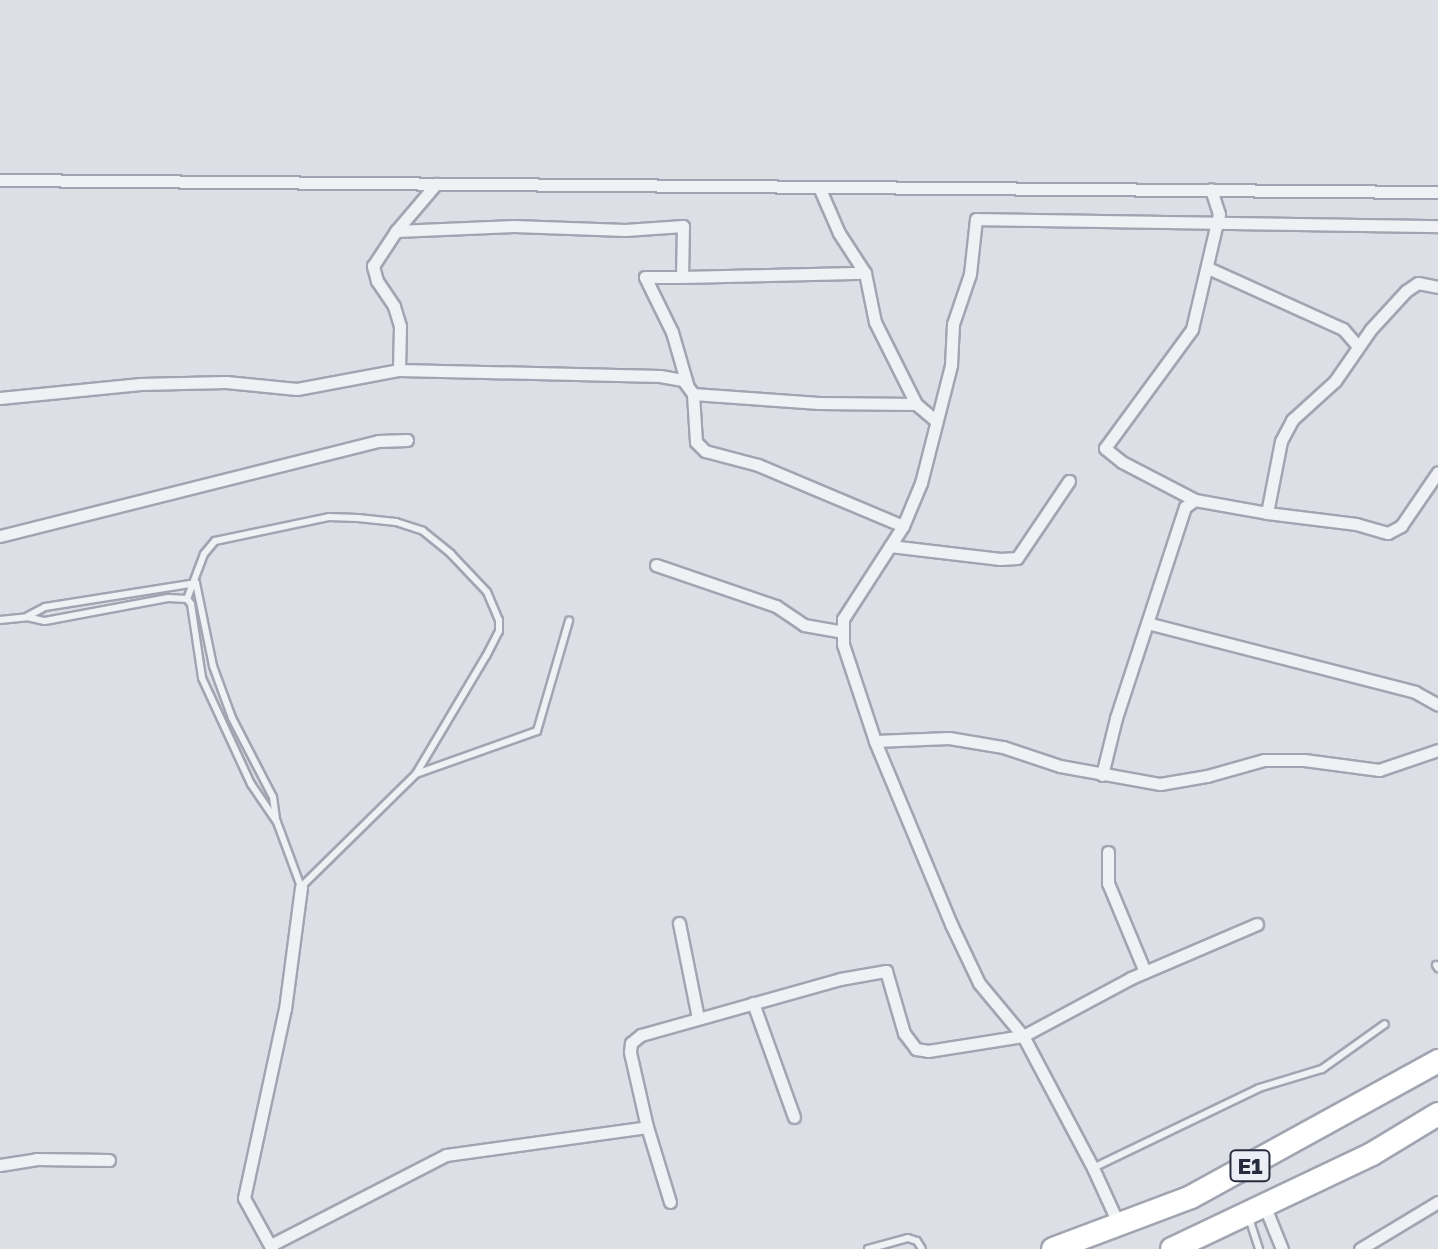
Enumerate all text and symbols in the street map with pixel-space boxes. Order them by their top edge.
road number: E1 [1228,1148,1272,1184]

